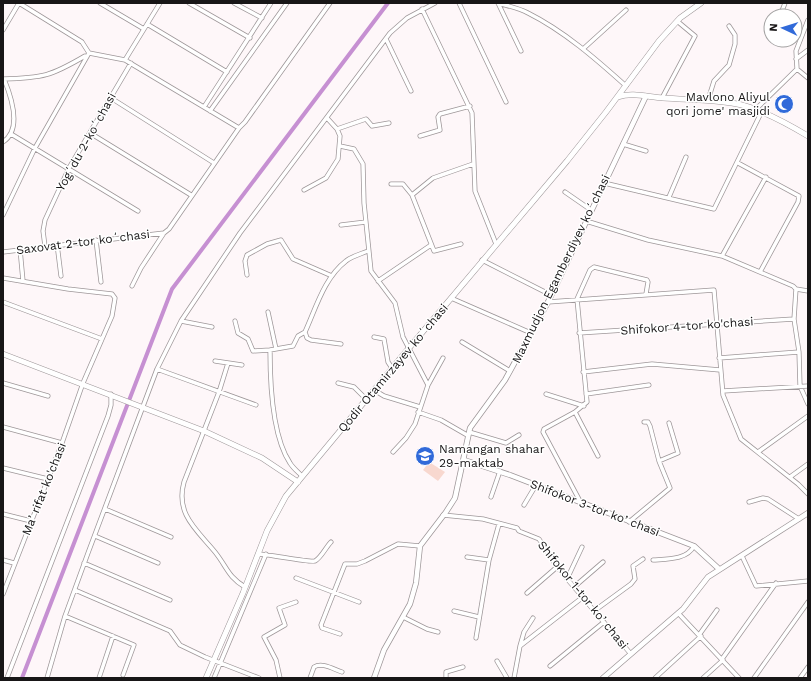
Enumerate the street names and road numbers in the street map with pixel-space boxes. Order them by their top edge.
street label: Yogʻdu 2-koʻchasi [53,90,119,194]
street label: Maxmudjon Egamberdiyev koʻchasi [509,172,613,366]
street label: Saxovat 2-tor koʻchasi [15,227,151,257]
street label: Qodir Otamirzayev koʻchasi [335,301,451,435]
street label: Shifokor 4-tor ko'chasi [620,314,754,338]
street label: Maʼrifat ko'chasi [19,441,69,537]
street label: Shifokor 3-tor koʼchasi [528,477,662,539]
street label: Shifokor 1-tor koʼchasi [535,538,631,652]

